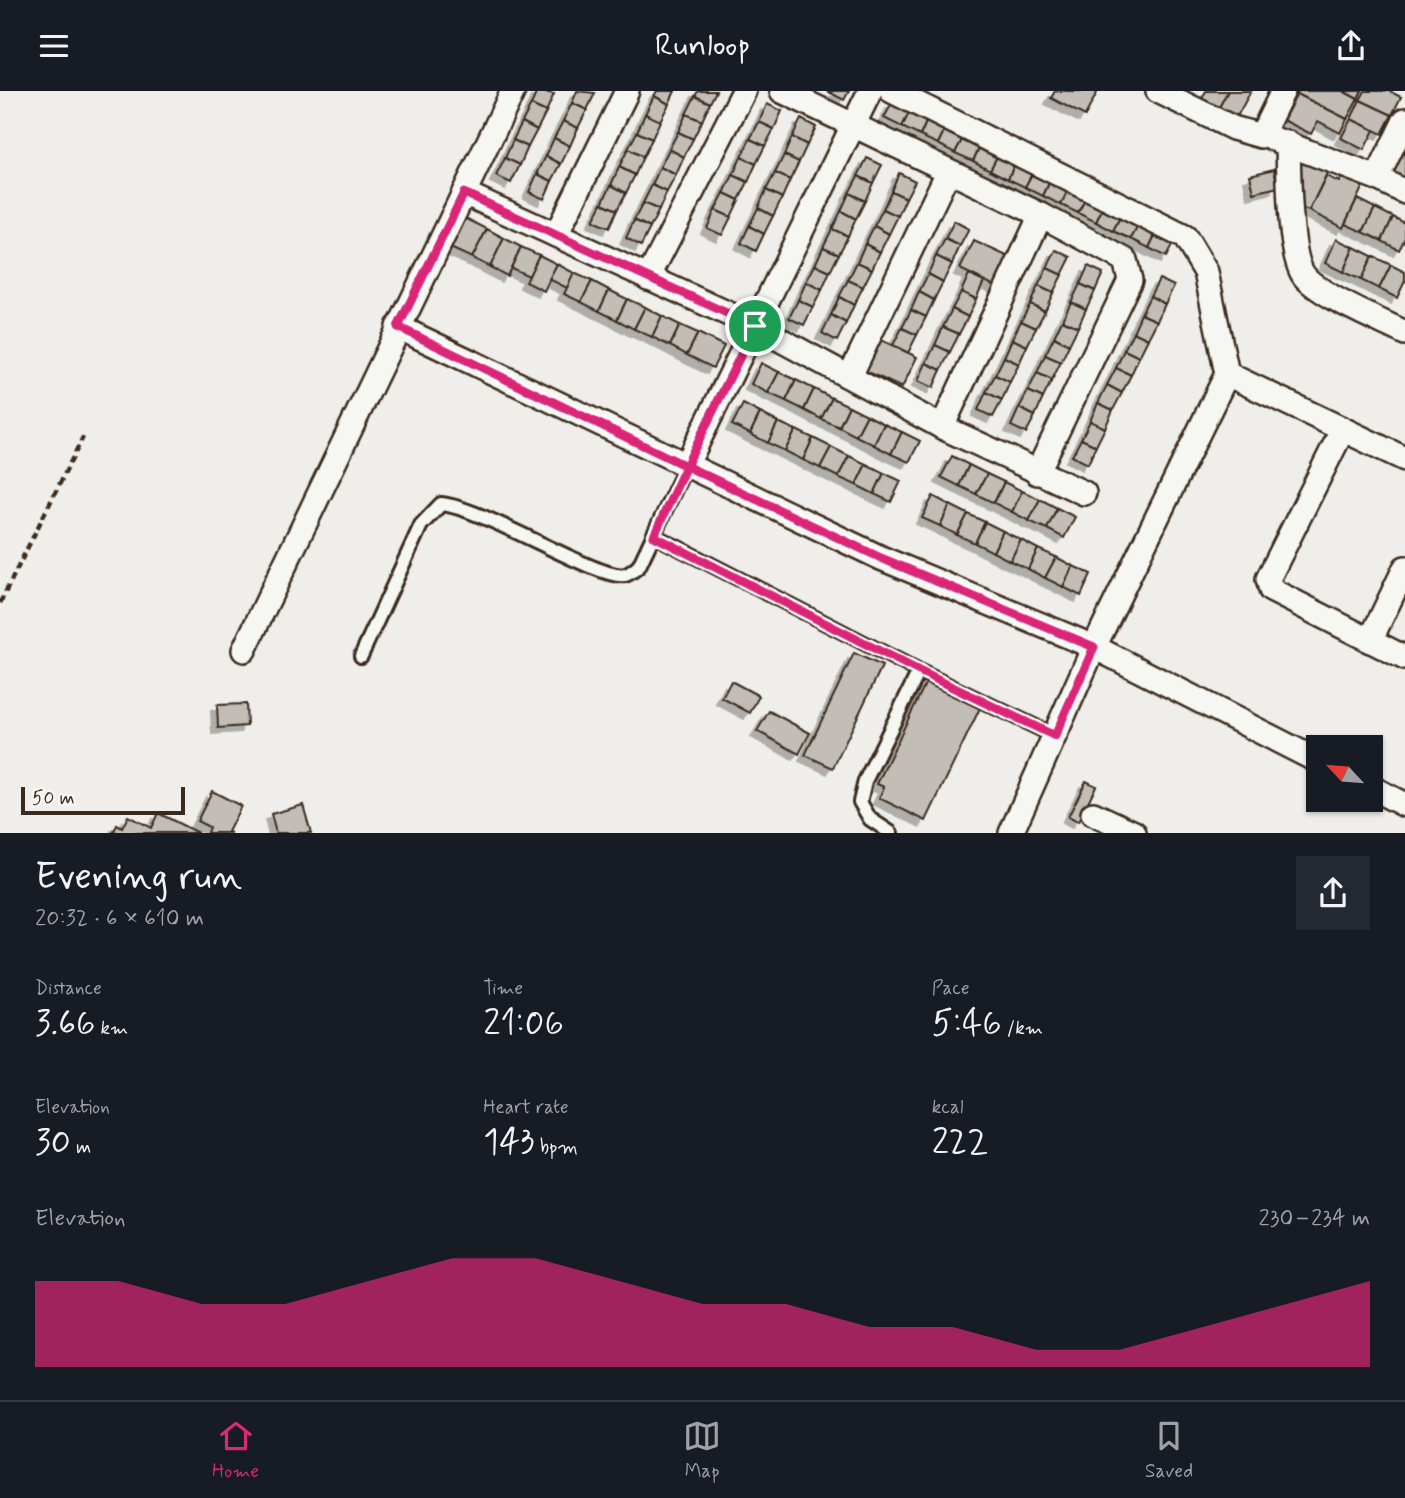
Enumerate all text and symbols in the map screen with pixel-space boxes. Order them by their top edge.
text: Runloop [655,25,750,67]
icon: menu [35,27,73,65]
icon: share [1332,27,1370,65]
pin [725,296,785,356]
icon: arrive [736,307,774,345]
north arrow [1306,735,1382,812]
map controls [1306,735,1383,812]
scale bar [21,784,186,816]
text: 50 m [32,786,75,811]
text: Evening run [35,853,242,902]
button: share [1296,856,1370,930]
text: 20:32 · 6 × 610 m [35,904,204,934]
text: Distance [35,976,102,1001]
text: Time [483,976,523,1001]
text: Pace [932,976,969,1001]
text: 3.66 [35,1001,95,1047]
text: 21:06 [483,1001,564,1047]
text: 5:46 [932,1001,1002,1047]
text: km [95,1016,128,1041]
text: /km [1002,1016,1043,1041]
text: Elevation [35,1095,110,1120]
text: Heart rate [483,1095,569,1120]
text: kcal [932,1095,964,1120]
text: 30 [35,1120,71,1166]
text: 143 [483,1120,535,1166]
text: 222 [932,1120,988,1166]
text: m [71,1135,91,1160]
text: bpm [535,1135,578,1160]
text: Elevation [35,1204,126,1234]
text: 230–234 m [1258,1204,1370,1234]
tab: Home [212,1417,259,1484]
tab: Map [683,1417,721,1484]
tab: Saved [1145,1417,1193,1484]

